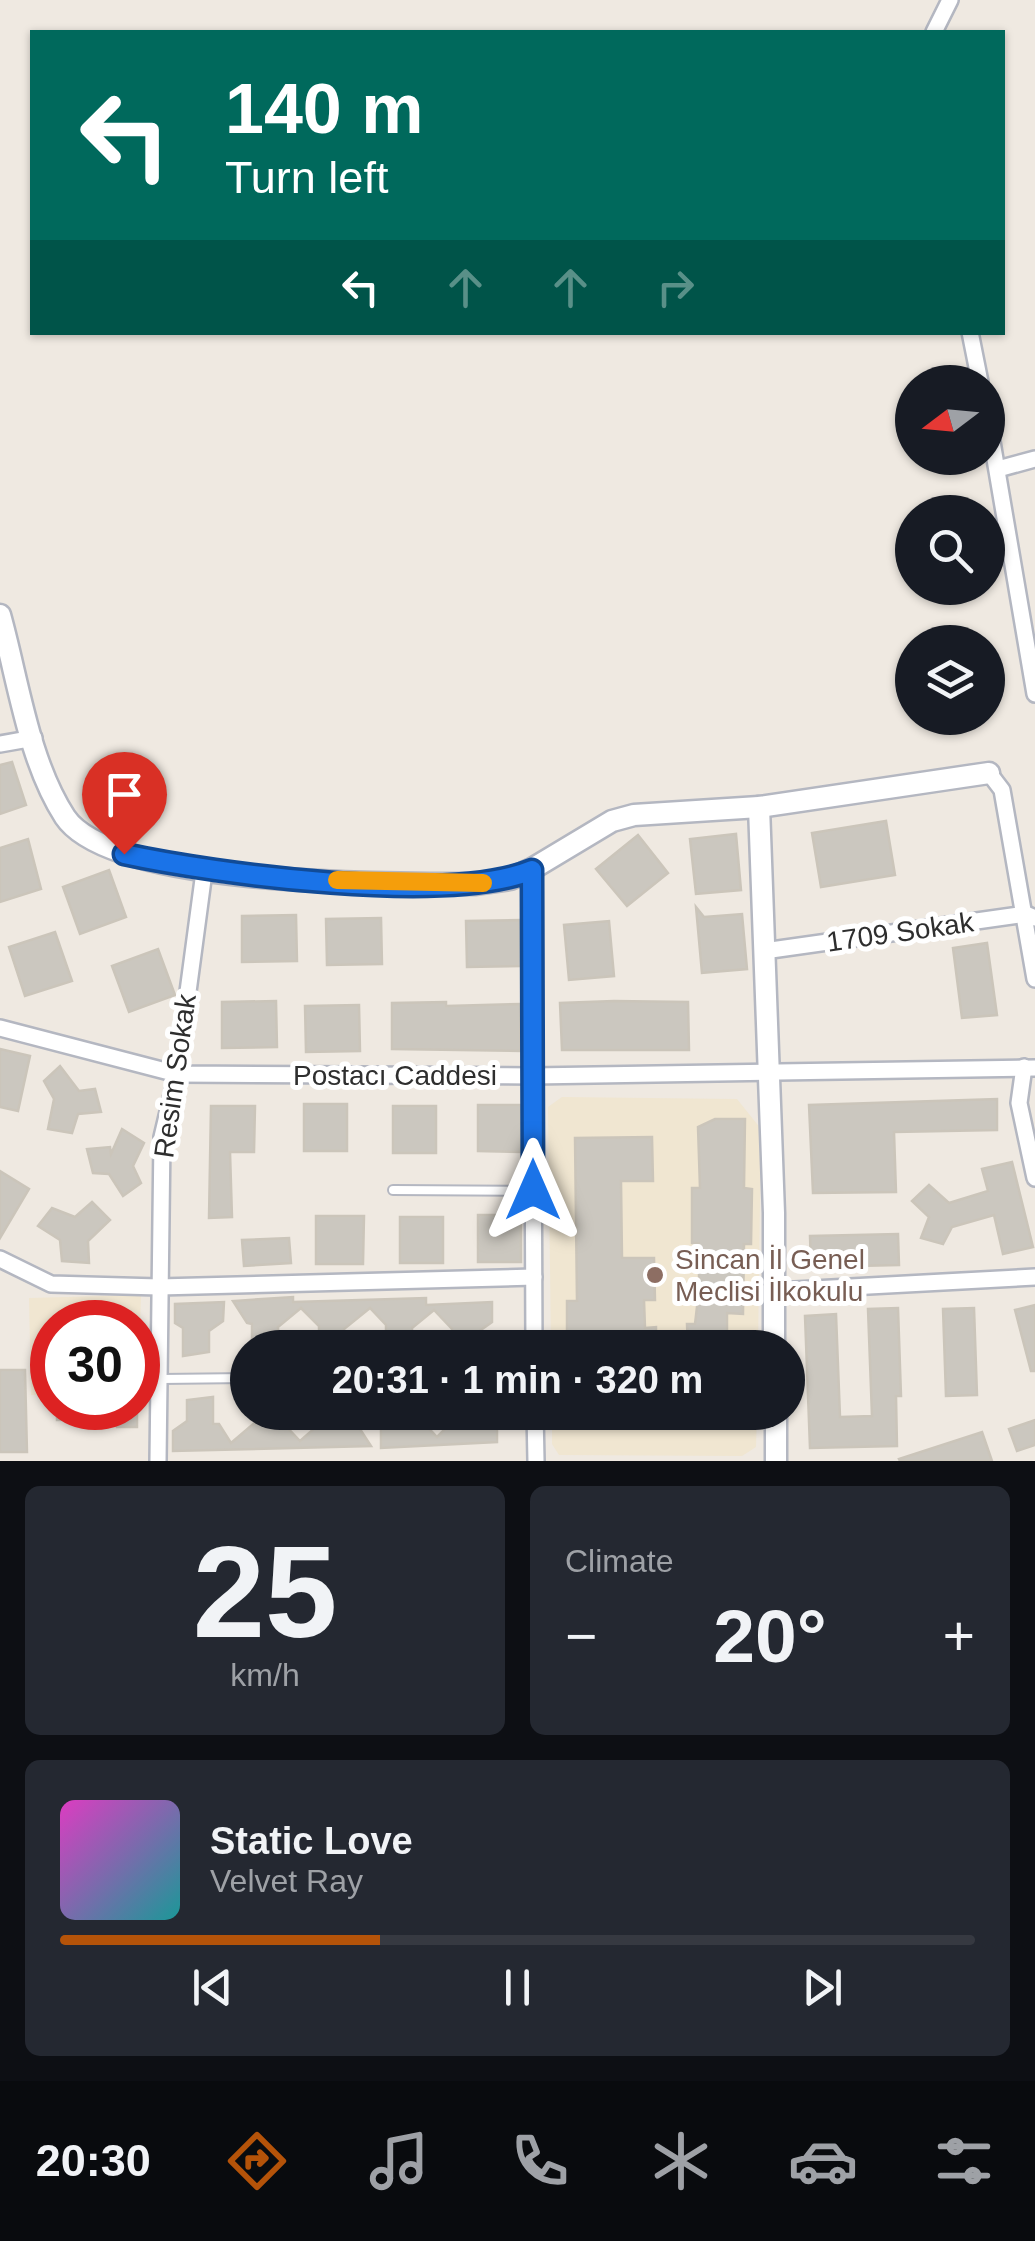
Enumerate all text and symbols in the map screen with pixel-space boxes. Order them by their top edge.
icon: left [60,70,190,200]
text: 140 m [225,70,423,148]
text: Turn left [225,152,388,203]
icon: left [333,260,388,315]
icon: ahead [438,260,493,315]
icon: ahead [543,260,598,315]
icon: right [648,260,703,315]
north arrow [895,365,1005,475]
map controls [895,365,1005,735]
button: search [895,495,1005,605]
button: layers [895,625,1005,735]
pin [82,752,167,855]
icon: arrive [97,767,152,822]
street label: 1709 Sokak [825,906,976,958]
street label: Resim Sokak [148,991,202,1160]
street label: Postacı Caddesi [293,1060,497,1091]
position arrow [481,1138,585,1242]
place label: Sincan İl Genel Meclisi İlkokulu [675,1244,865,1307]
marker: Sincan İl Genel Meclisi İlkokulu [644,1264,666,1286]
speed limit sign: 30 [30,1300,160,1430]
text: 20:31 · 1 min · 320 m [332,1359,703,1401]
text: 25 [193,1519,337,1665]
text: Climate [565,1543,673,1579]
text: 20° [713,1594,827,1678]
text: − [565,1605,597,1667]
text: + [943,1605,975,1667]
text: km/h [230,1657,300,1693]
text: Static Love [210,1820,413,1862]
text: Velvet Ray [210,1863,363,1899]
icon: previous [185,1960,240,2015]
icon: pause [490,1960,545,2015]
icon: next [795,1960,850,2015]
icon: directions [222,2126,292,2196]
icon: music [364,2126,434,2196]
icon: phone [505,2126,575,2196]
icon: climate [646,2126,716,2196]
icon: car [788,2126,858,2196]
icon: filters [929,2126,999,2196]
text: 20:30 [36,2135,151,2186]

